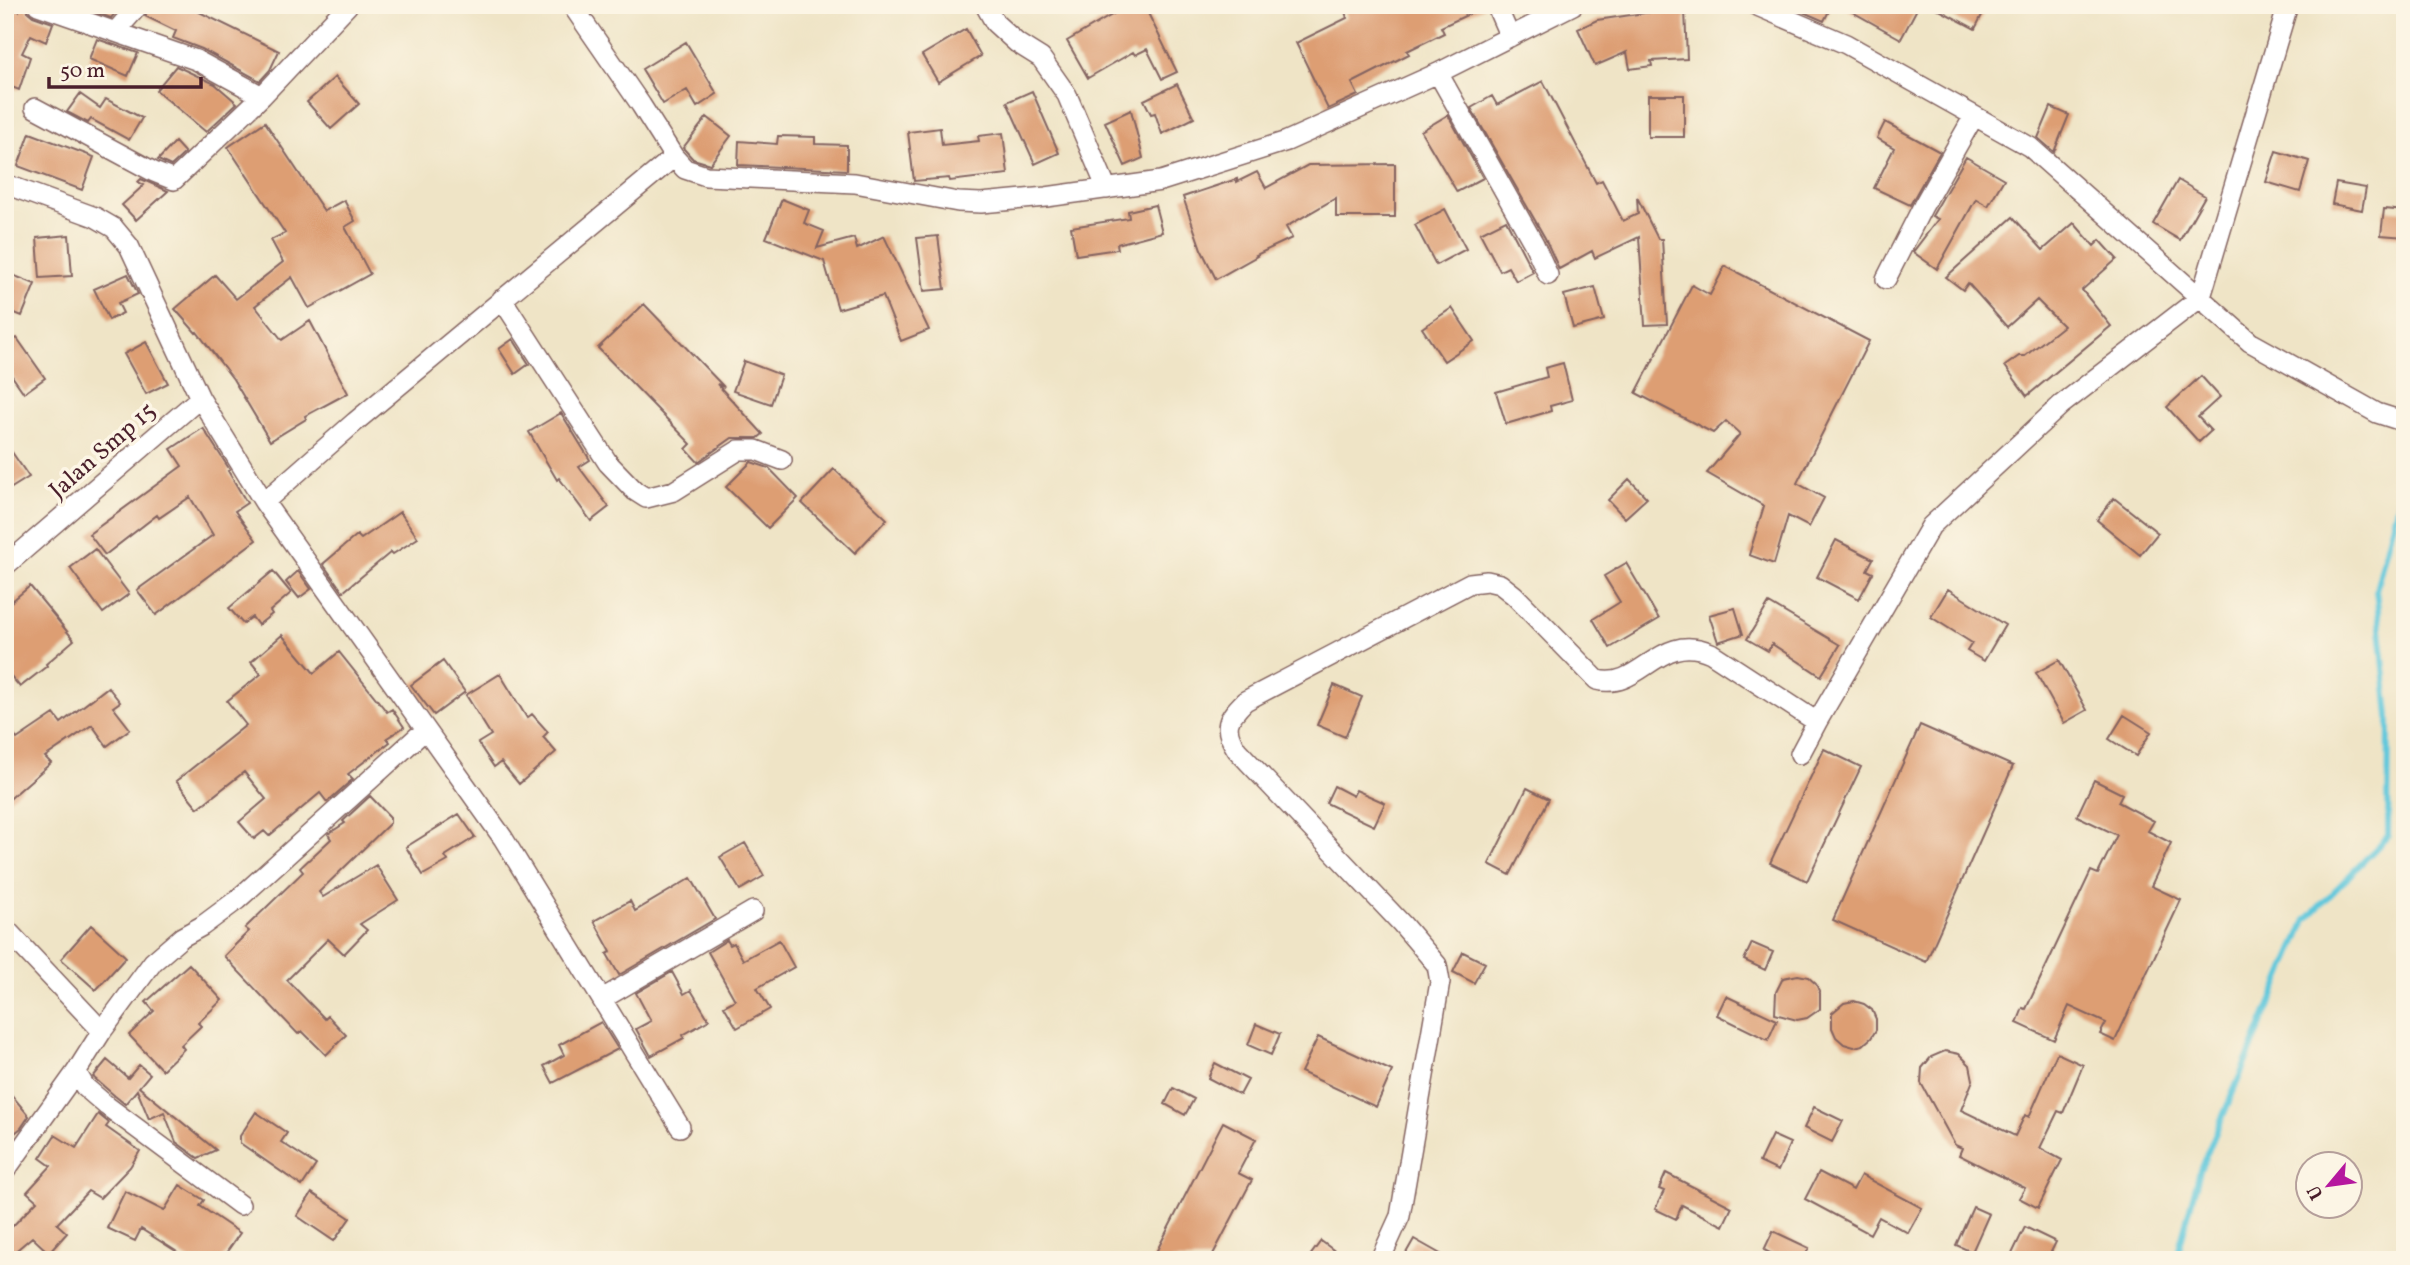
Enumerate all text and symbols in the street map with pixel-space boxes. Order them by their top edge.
scale bar [49,46,201,90]
text: 50 m [60,57,105,86]
street label: Jalan Smp 15 [42,395,164,508]
north arrow [2294,1150,2364,1220]
text: U [2301,1180,2330,1204]

